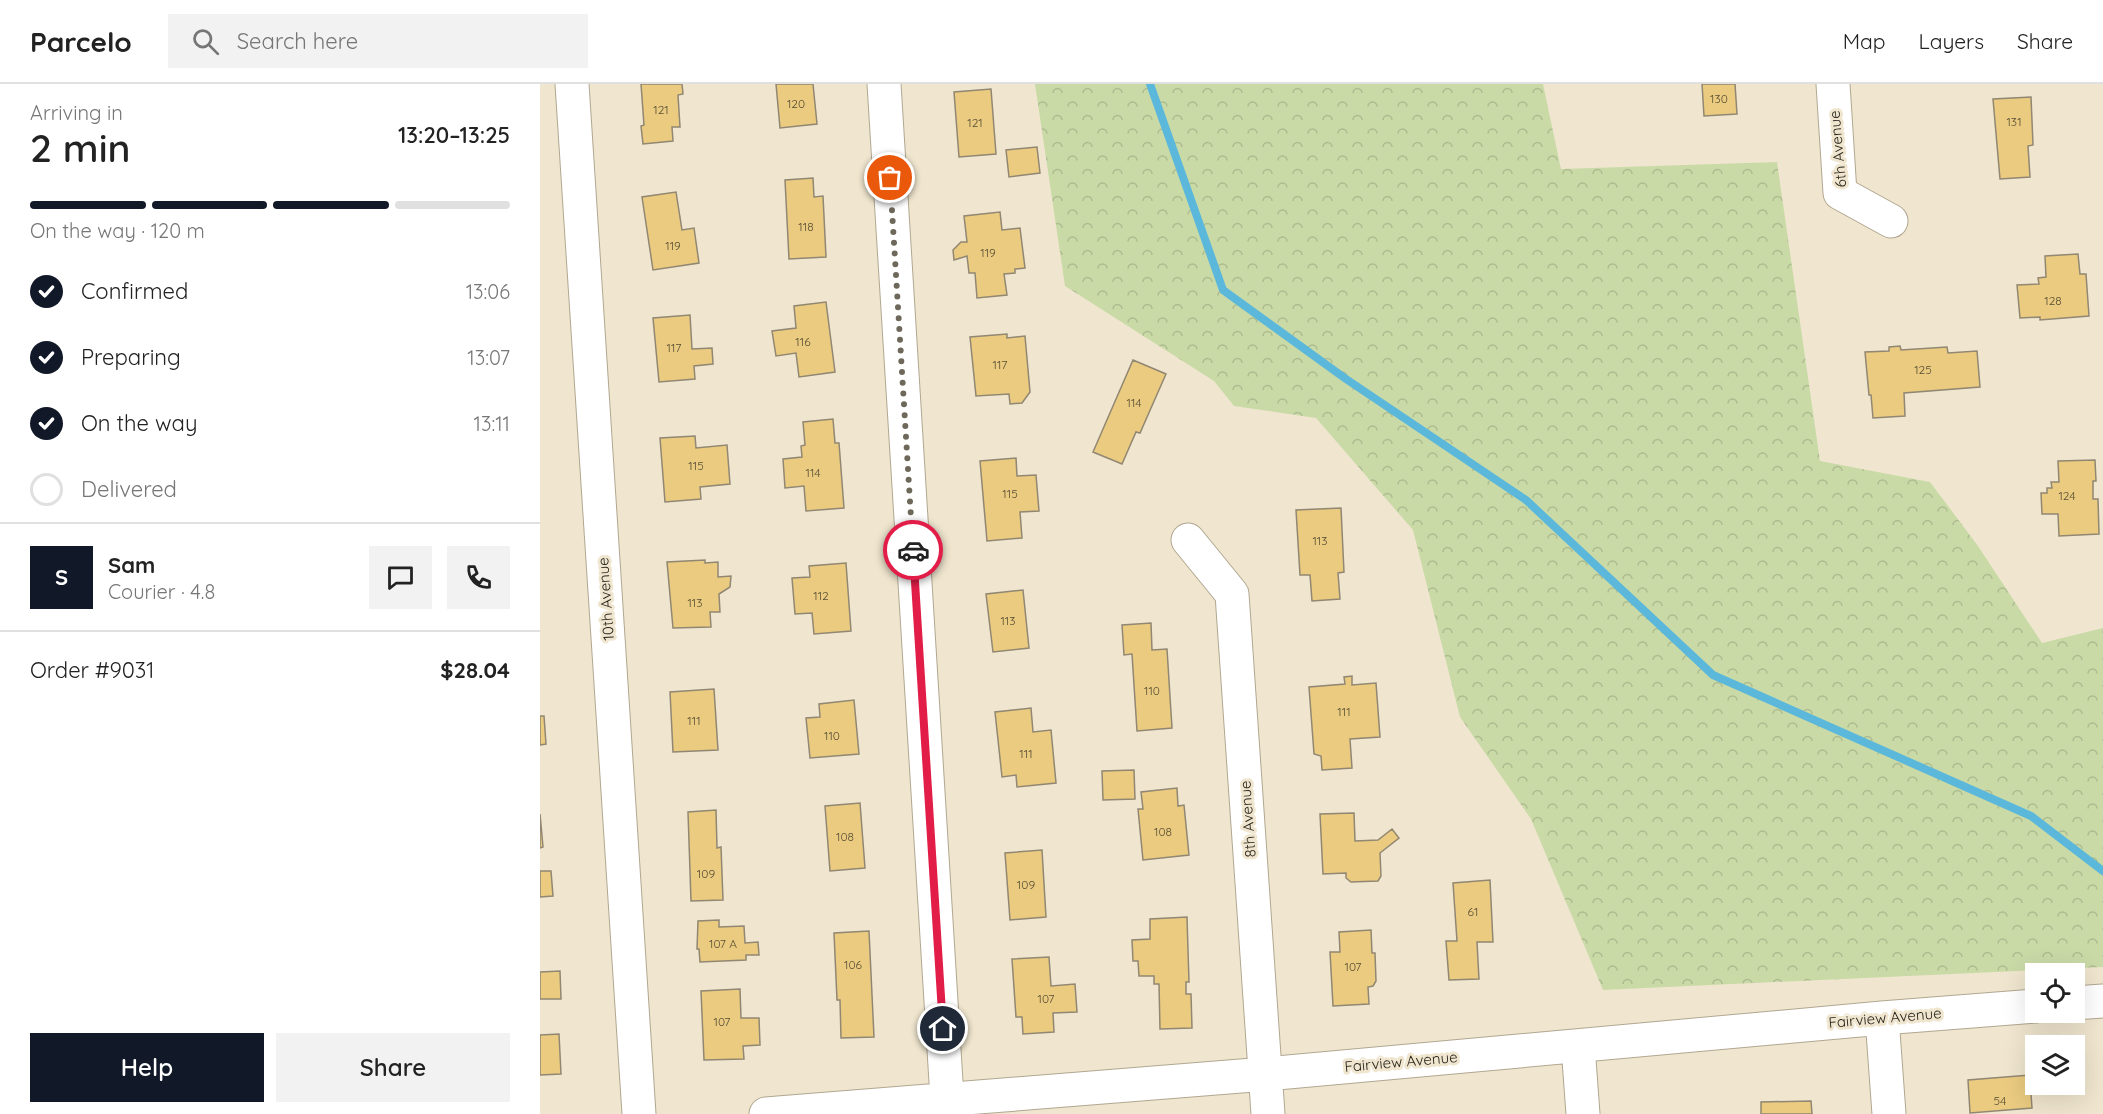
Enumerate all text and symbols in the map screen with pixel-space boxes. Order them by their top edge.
search box [168,14,588,68]
text: Parcelo [30,24,132,59]
icon: search [189,25,222,58]
text: Search here [237,27,358,55]
text: Map [1843,28,1886,54]
text: Layers [1919,28,1984,54]
text: Share [2017,28,2073,54]
house number: 130 [1710,91,1728,106]
house number: 120 [787,96,805,111]
text: Arriving in [30,100,123,125]
house number: 121 [653,102,669,117]
street label: 6th Avenue [1825,110,1850,188]
house number: 131 [2006,114,2022,129]
house number: 121 [967,115,983,130]
text: 13:20–13:25 [398,121,510,149]
text: 2 min [30,123,131,172]
pin [864,152,915,203]
icon: bag [873,161,906,194]
text: On the way · 120 m [30,218,205,243]
house number: 118 [798,219,814,234]
house number: 119 [665,238,681,253]
house number: 119 [980,245,996,260]
icon: check [30,275,63,308]
text: Confirmed [81,277,188,305]
text: 13:06 [466,279,510,304]
house number: 128 [2044,293,2062,308]
house number: 116 [795,334,811,349]
house number: 117 [666,340,682,355]
icon: check [30,341,63,374]
text: Preparing [81,343,181,371]
text: 13:07 [467,345,510,370]
house number: 117 [992,357,1008,372]
house number: 125 [1914,362,1932,377]
house number: 114 [1126,395,1142,410]
icon: check [30,407,63,440]
text: On the way [81,409,197,437]
text: 13:11 [474,411,510,436]
house number: 115 [688,458,704,473]
house number: 114 [805,465,821,480]
text: Delivered [81,475,177,503]
house number: 115 [1002,486,1018,501]
house number: 124 [2058,488,2076,503]
courier [883,520,943,580]
house number: 113 [1312,533,1328,548]
icon: car [897,534,930,567]
button: chat [369,546,432,609]
button: phone [447,546,510,609]
text: Sam [108,551,155,579]
street label: 10th Avenue [593,557,618,641]
text: S [55,563,68,591]
text: Courier · 4.8 [108,579,215,604]
house number: 112 [813,588,829,603]
house number: 113 [687,595,703,610]
house number: 113 [1000,613,1016,628]
text: Order #9031 [30,656,155,684]
text: $28.04 [440,656,510,684]
house number: 110 [1144,683,1160,698]
house number: 111 [1337,704,1351,719]
house number: 111 [687,713,701,728]
house number: 110 [824,728,840,743]
house number: 111 [1019,746,1033,761]
street label: 8th Avenue [1235,780,1260,858]
house number: 108 [1154,824,1172,839]
house number: 108 [836,829,854,844]
house number: 109 [697,866,715,881]
house number: 109 [1017,877,1035,892]
house number: 61 [1468,904,1478,919]
house number: 107 A [709,936,737,951]
house number: 106 [844,957,863,972]
house number: 107 [1344,959,1362,974]
map controls [2025,963,2085,1095]
button: locate [2025,963,2085,1023]
house number: 107 [1037,991,1055,1006]
pin [917,1003,968,1054]
street label: Fairview Avenue [1828,1003,1942,1032]
icon: home [926,1012,959,1045]
house number: 107 [713,1014,731,1029]
button: Help [30,1033,264,1102]
button: Share [276,1033,510,1102]
button: layers [2025,1035,2085,1095]
street label: Fairview Avenue [1344,1047,1458,1076]
house number: 54 [1994,1093,2006,1108]

